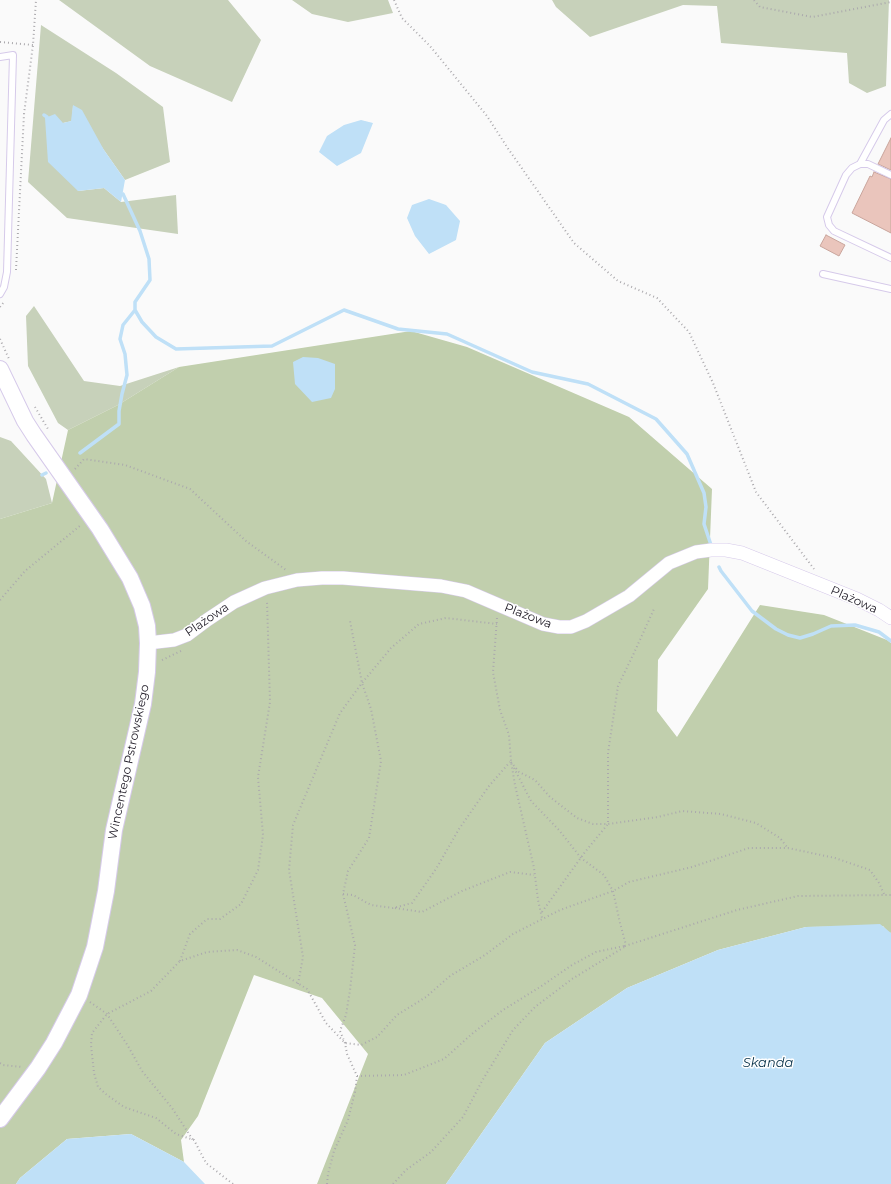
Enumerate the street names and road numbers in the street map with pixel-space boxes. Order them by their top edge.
street label: Plażowa [828,583,880,617]
street label: Plażowa [182,600,232,640]
street label: Plażowa [502,600,554,632]
street label: Wincentego Pstrowskiego [105,683,153,841]

